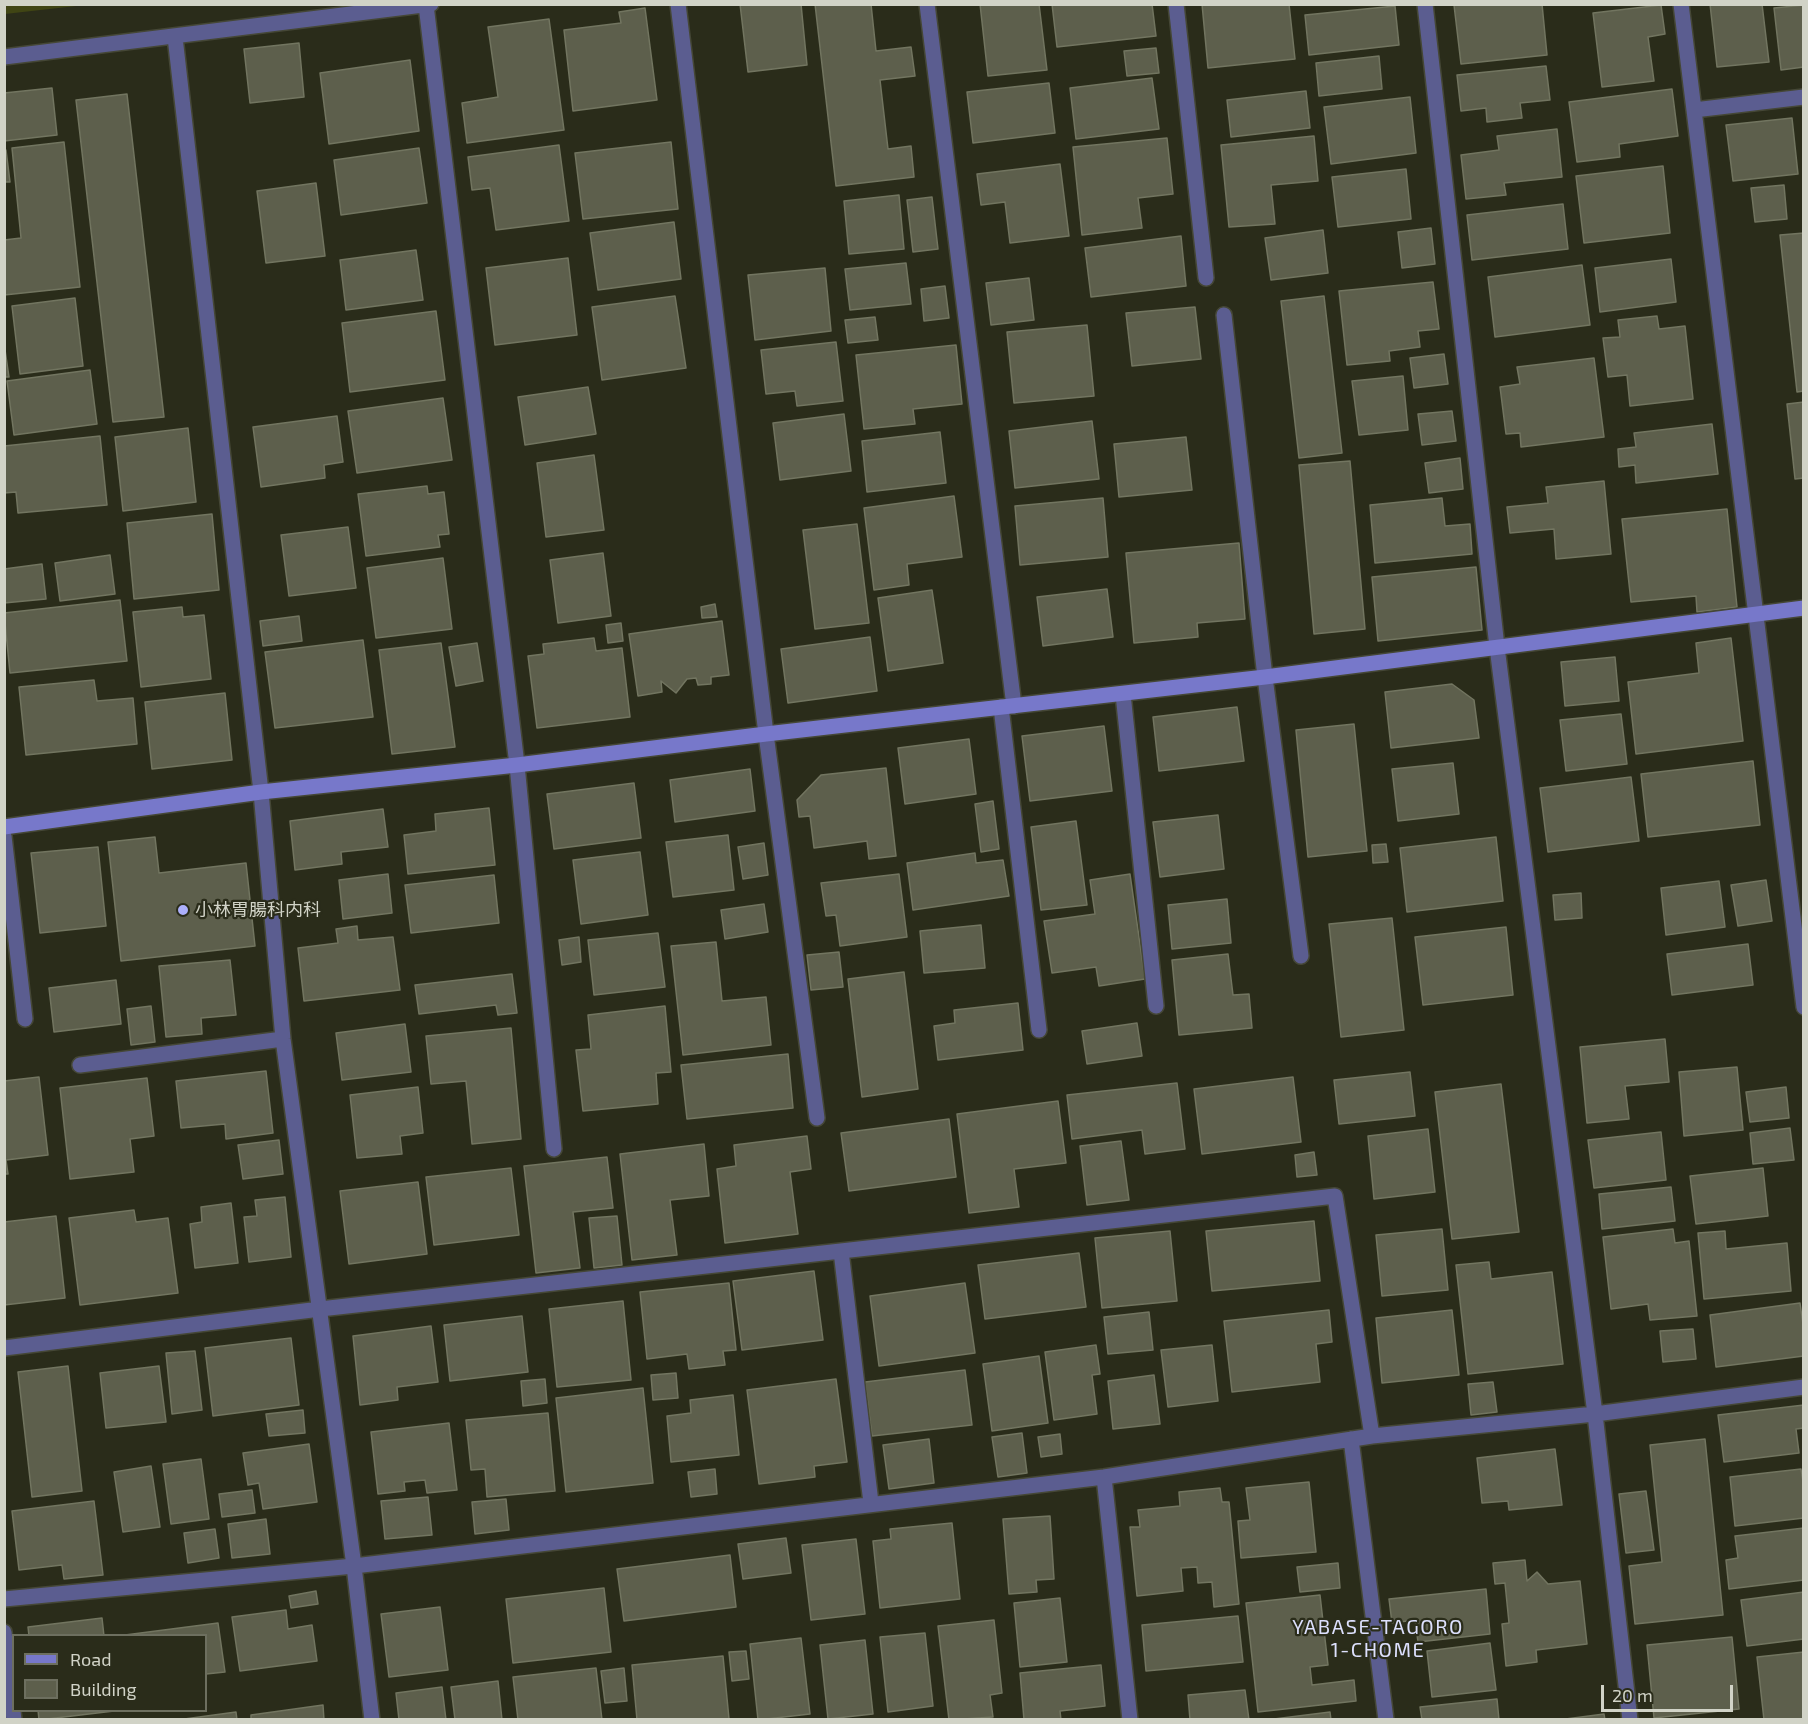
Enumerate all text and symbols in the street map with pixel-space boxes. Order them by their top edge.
place label: 小林胃腸科内科 [195,899,321,921]
marker: 小林胃腸科内科 [176,903,190,917]
district label: YABASE-TAGORO 1-CHOME [1292,1615,1464,1662]
legend [12,1634,207,1712]
text: Road [70,1648,111,1670]
scale bar [1604,1673,1736,1711]
text: Building [70,1678,137,1700]
text: 20 m [1612,1684,1653,1706]

